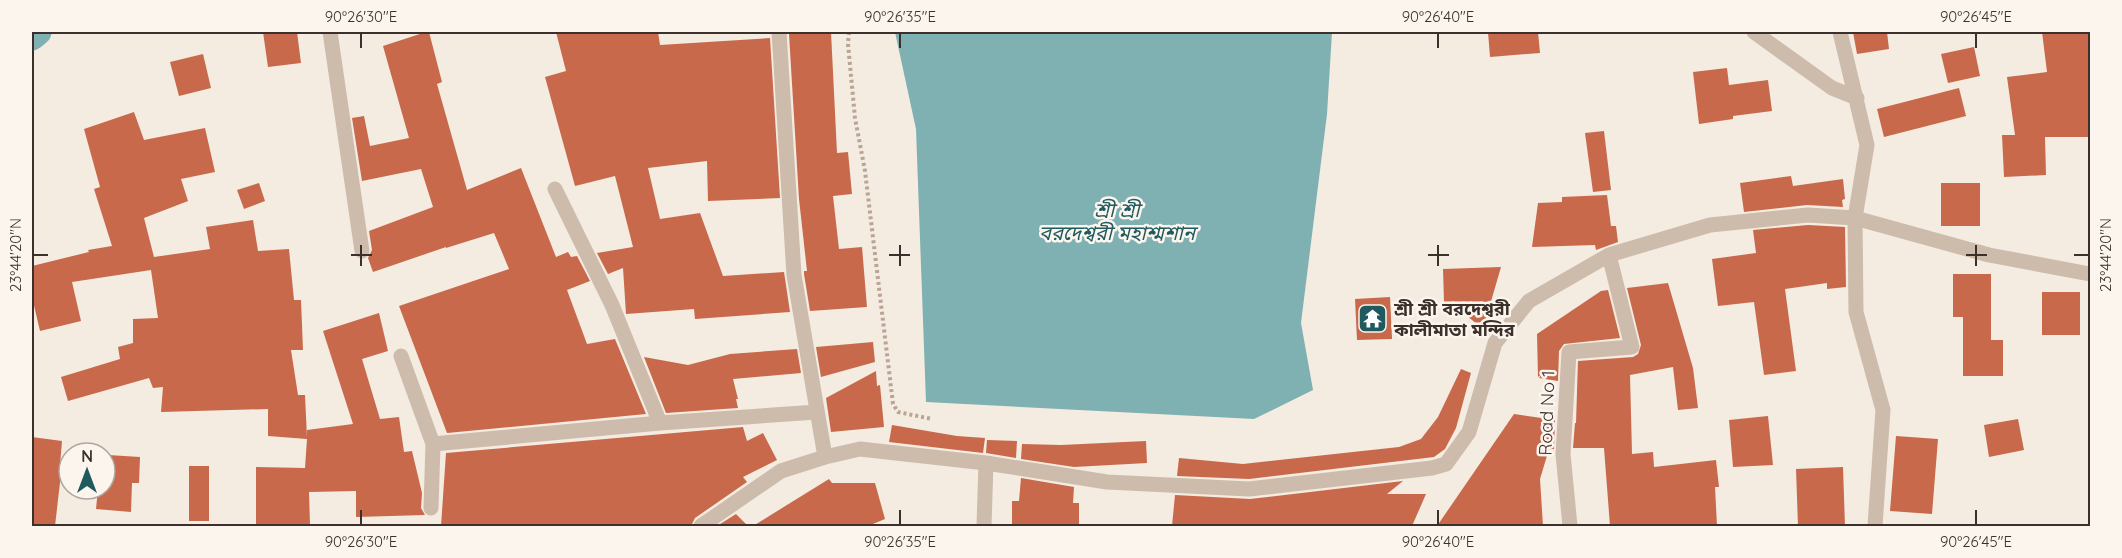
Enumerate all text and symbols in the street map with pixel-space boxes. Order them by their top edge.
text: 90°26'30"E [325,7,397,26]
text: 90°26'35"E [864,7,936,26]
text: 90°26'40"E [1402,7,1474,26]
text: 90°26'45"E [1940,7,2012,26]
water label: শ্রী শ্রী বরদেশ্বরী মহাশ্মশান [1039,197,1199,245]
text: 23°44'20"N [6,218,25,292]
text: 23°44'20"N [2096,218,2115,292]
place label: শ্রী শ্রী বরদেশ্বরী কালীমাতা মন্দির [1393,297,1516,341]
temple icon: শ্রী শ্রী বরদেশ্বরী কালীমাতা মন্দির [1357,303,1389,335]
street label: Road No 1 [1534,370,1559,456]
north arrow [57,441,117,501]
text: N [81,446,93,466]
text: 90°26'30"E [325,532,397,551]
text: 90°26'35"E [864,532,936,551]
text: 90°26'40"E [1402,532,1474,551]
text: 90°26'45"E [1940,532,2012,551]

